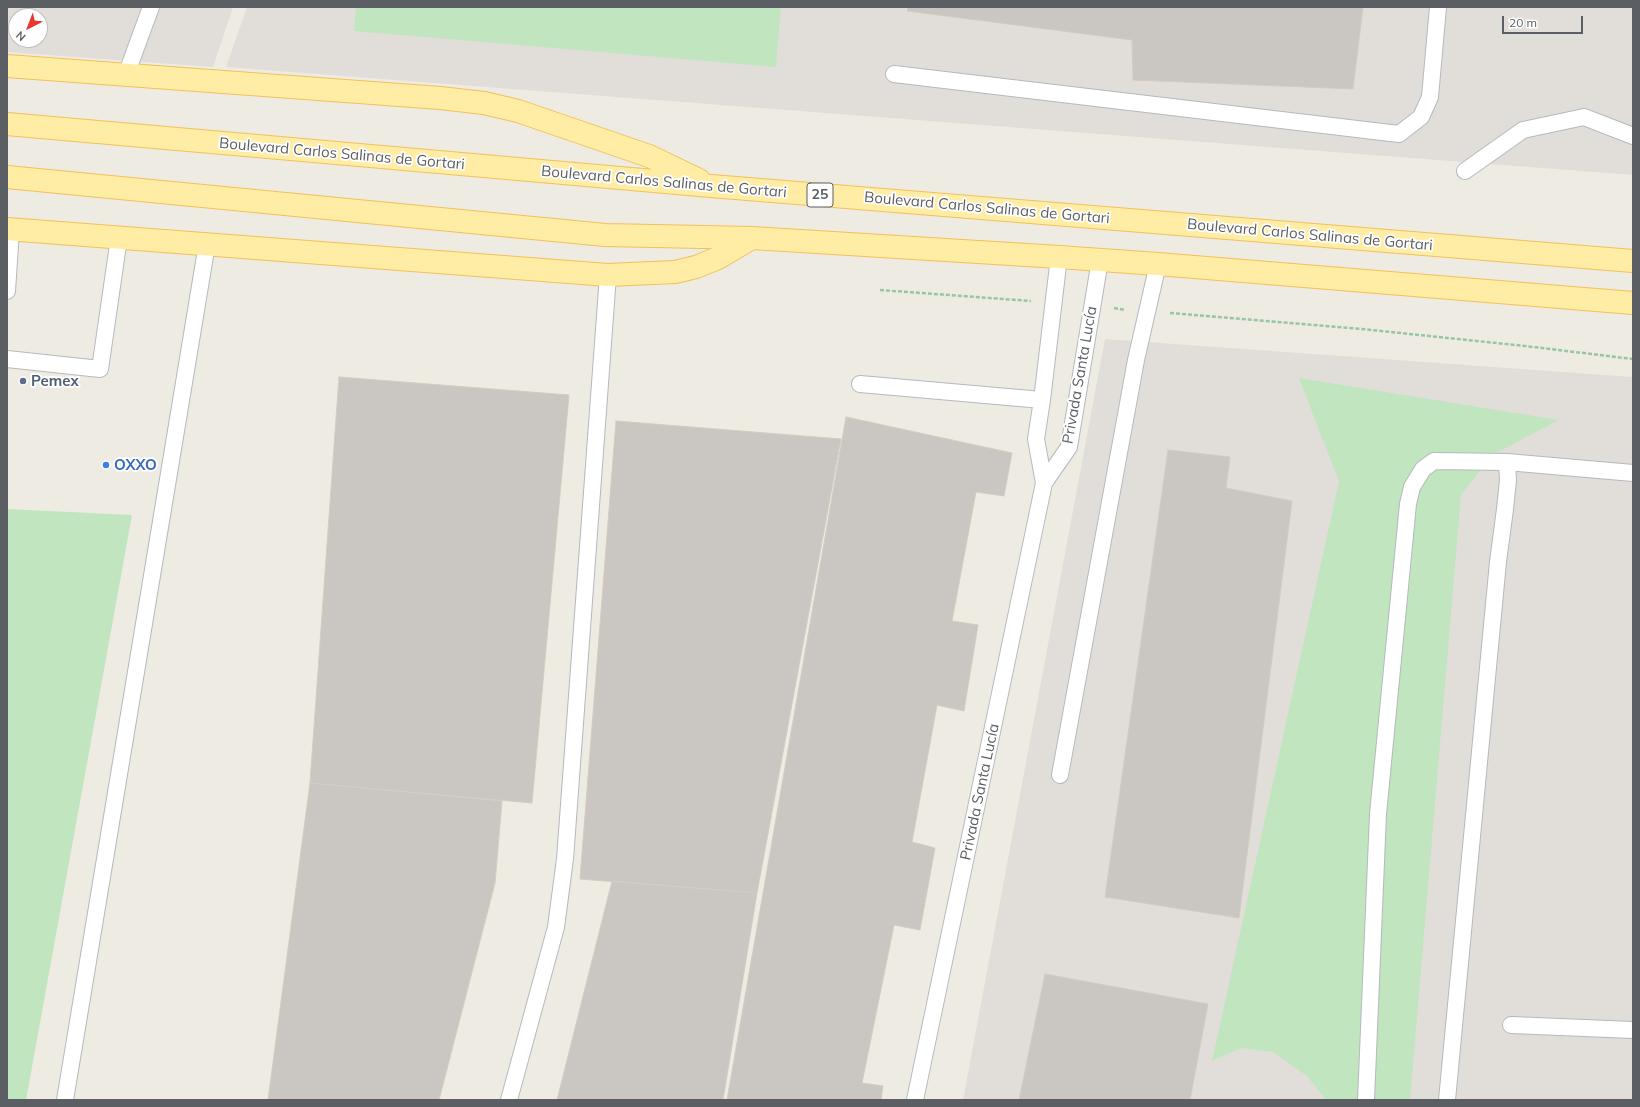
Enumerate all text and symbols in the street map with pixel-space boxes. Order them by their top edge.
north arrow [8,8,48,48]
scale bar [1504,8,1585,34]
text: 20 m [1509,15,1537,30]
text: N [13,28,28,44]
street label: Boulevard Carlos Salinas de Gortari [218,134,466,174]
street label: Boulevard Carlos Salinas de Gortari [540,162,788,202]
road number: 25 [807,183,833,207]
street label: Boulevard Carlos Salinas de Gortari [863,188,1111,228]
street label: Boulevard Carlos Salinas de Gortari [1186,215,1434,255]
street label: Privada Santa Lucía [1059,305,1101,445]
place label: Pemex [31,372,79,390]
marker: Pemex [18,376,28,386]
place label: OXXO [114,456,157,474]
marker: OXXO [101,460,111,470]
street label: Privada Santa Lucía [957,722,1003,862]

